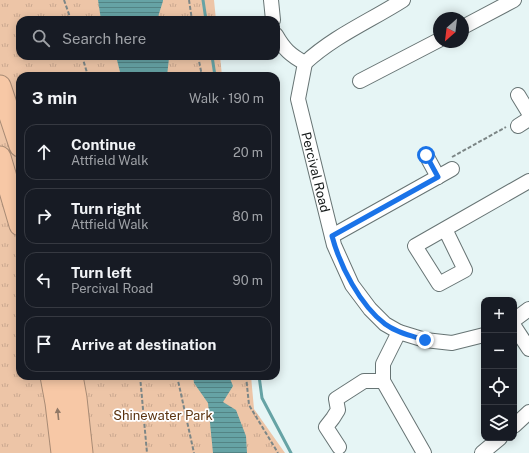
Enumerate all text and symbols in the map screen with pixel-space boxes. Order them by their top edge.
north arrow [433,12,469,48]
search box [16,16,280,60]
icon: search [30,27,52,49]
text: Search here [62,30,146,47]
text: 3 min [32,88,77,108]
text: Walk · 190 m [189,91,264,106]
street label: Percival Road [299,130,333,214]
text: Continue [71,136,136,153]
icon: ahead [33,141,55,163]
text: 20 m [233,145,263,160]
route start [417,146,435,164]
text: Attfield Walk [71,153,149,168]
text: Turn right [71,200,141,217]
icon: right [33,205,55,227]
text: 80 m [232,209,263,224]
text: Attfield Walk [71,217,149,232]
text: Turn left [71,264,132,281]
icon: left [33,269,55,291]
text: 90 m [233,273,263,288]
text: Percival Road [71,281,153,296]
map controls [481,297,517,441]
button: + [481,297,517,333]
route end [416,331,434,349]
icon: arrive [33,333,55,355]
button: − [481,333,517,369]
text: Arrive at destination [71,336,216,353]
button: locate [481,369,517,405]
button: layers [481,405,517,441]
one-way arrow [54,408,61,420]
park label: Shinewater Park [113,408,213,423]

